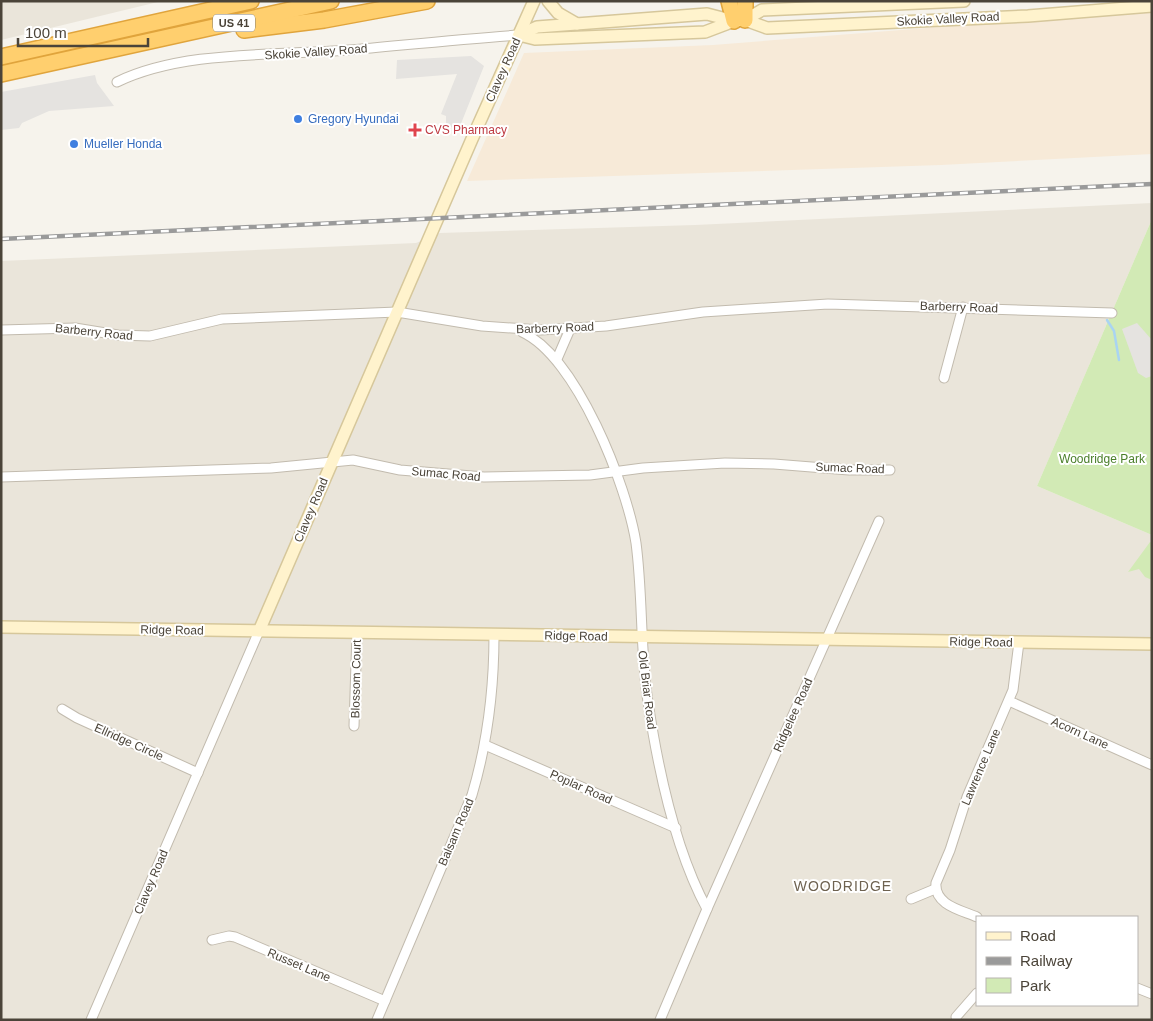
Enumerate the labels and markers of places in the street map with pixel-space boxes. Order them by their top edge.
place label: Gregory Hyundai [308,112,399,126]
marker: Gregory Hyundai [292,113,304,125]
place label: CVS Pharmacy [425,123,507,137]
marker: CVS Pharmacy [409,124,421,136]
place label: Mueller Honda [84,137,162,151]
marker: Mueller Honda [68,138,80,150]

